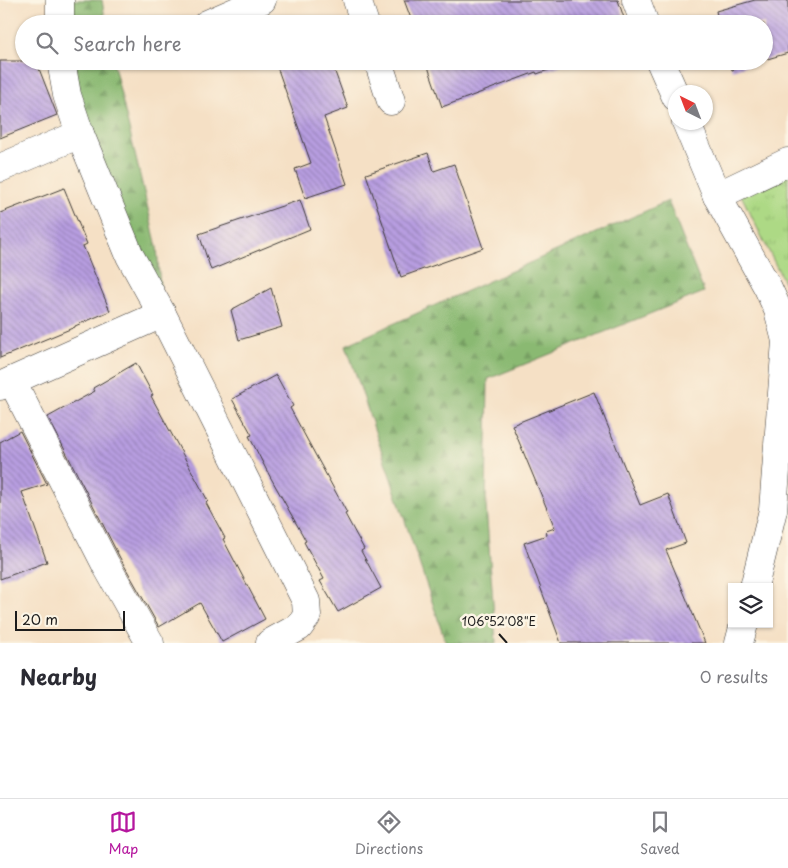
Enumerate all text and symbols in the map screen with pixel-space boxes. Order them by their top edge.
search box [15,15,773,70]
icon: search [33,29,61,57]
text: Search here [73,29,182,57]
north arrow [668,85,713,130]
map controls [728,583,773,628]
button: layers [728,583,773,628]
scale bar [15,608,125,631]
text: 20 m [22,609,58,630]
text: 106°52'08"E [462,612,536,630]
text: Nearby [20,660,97,692]
text: 0 results [700,664,768,688]
tab: Map [108,808,138,859]
tab: Directions [355,808,423,859]
tab: Saved [640,808,680,859]

